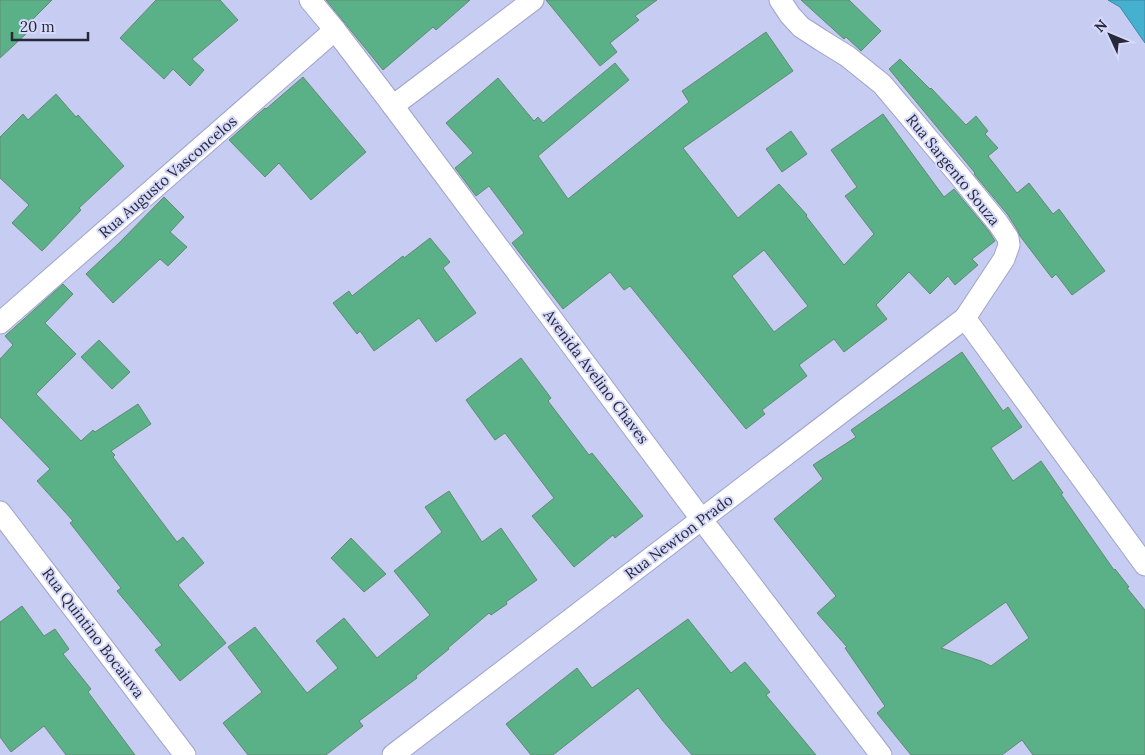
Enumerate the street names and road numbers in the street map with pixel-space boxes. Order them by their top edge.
street label: Rua Sargento Souza [903,110,1004,230]
street label: Rua Augusto Vasconcelos [95,111,241,242]
street label: Avenida Avelino Chaves [539,305,653,448]
street label: Rua Newton Prado [621,490,737,583]
street label: Rua Quintino Bocaiuva [38,564,149,702]

